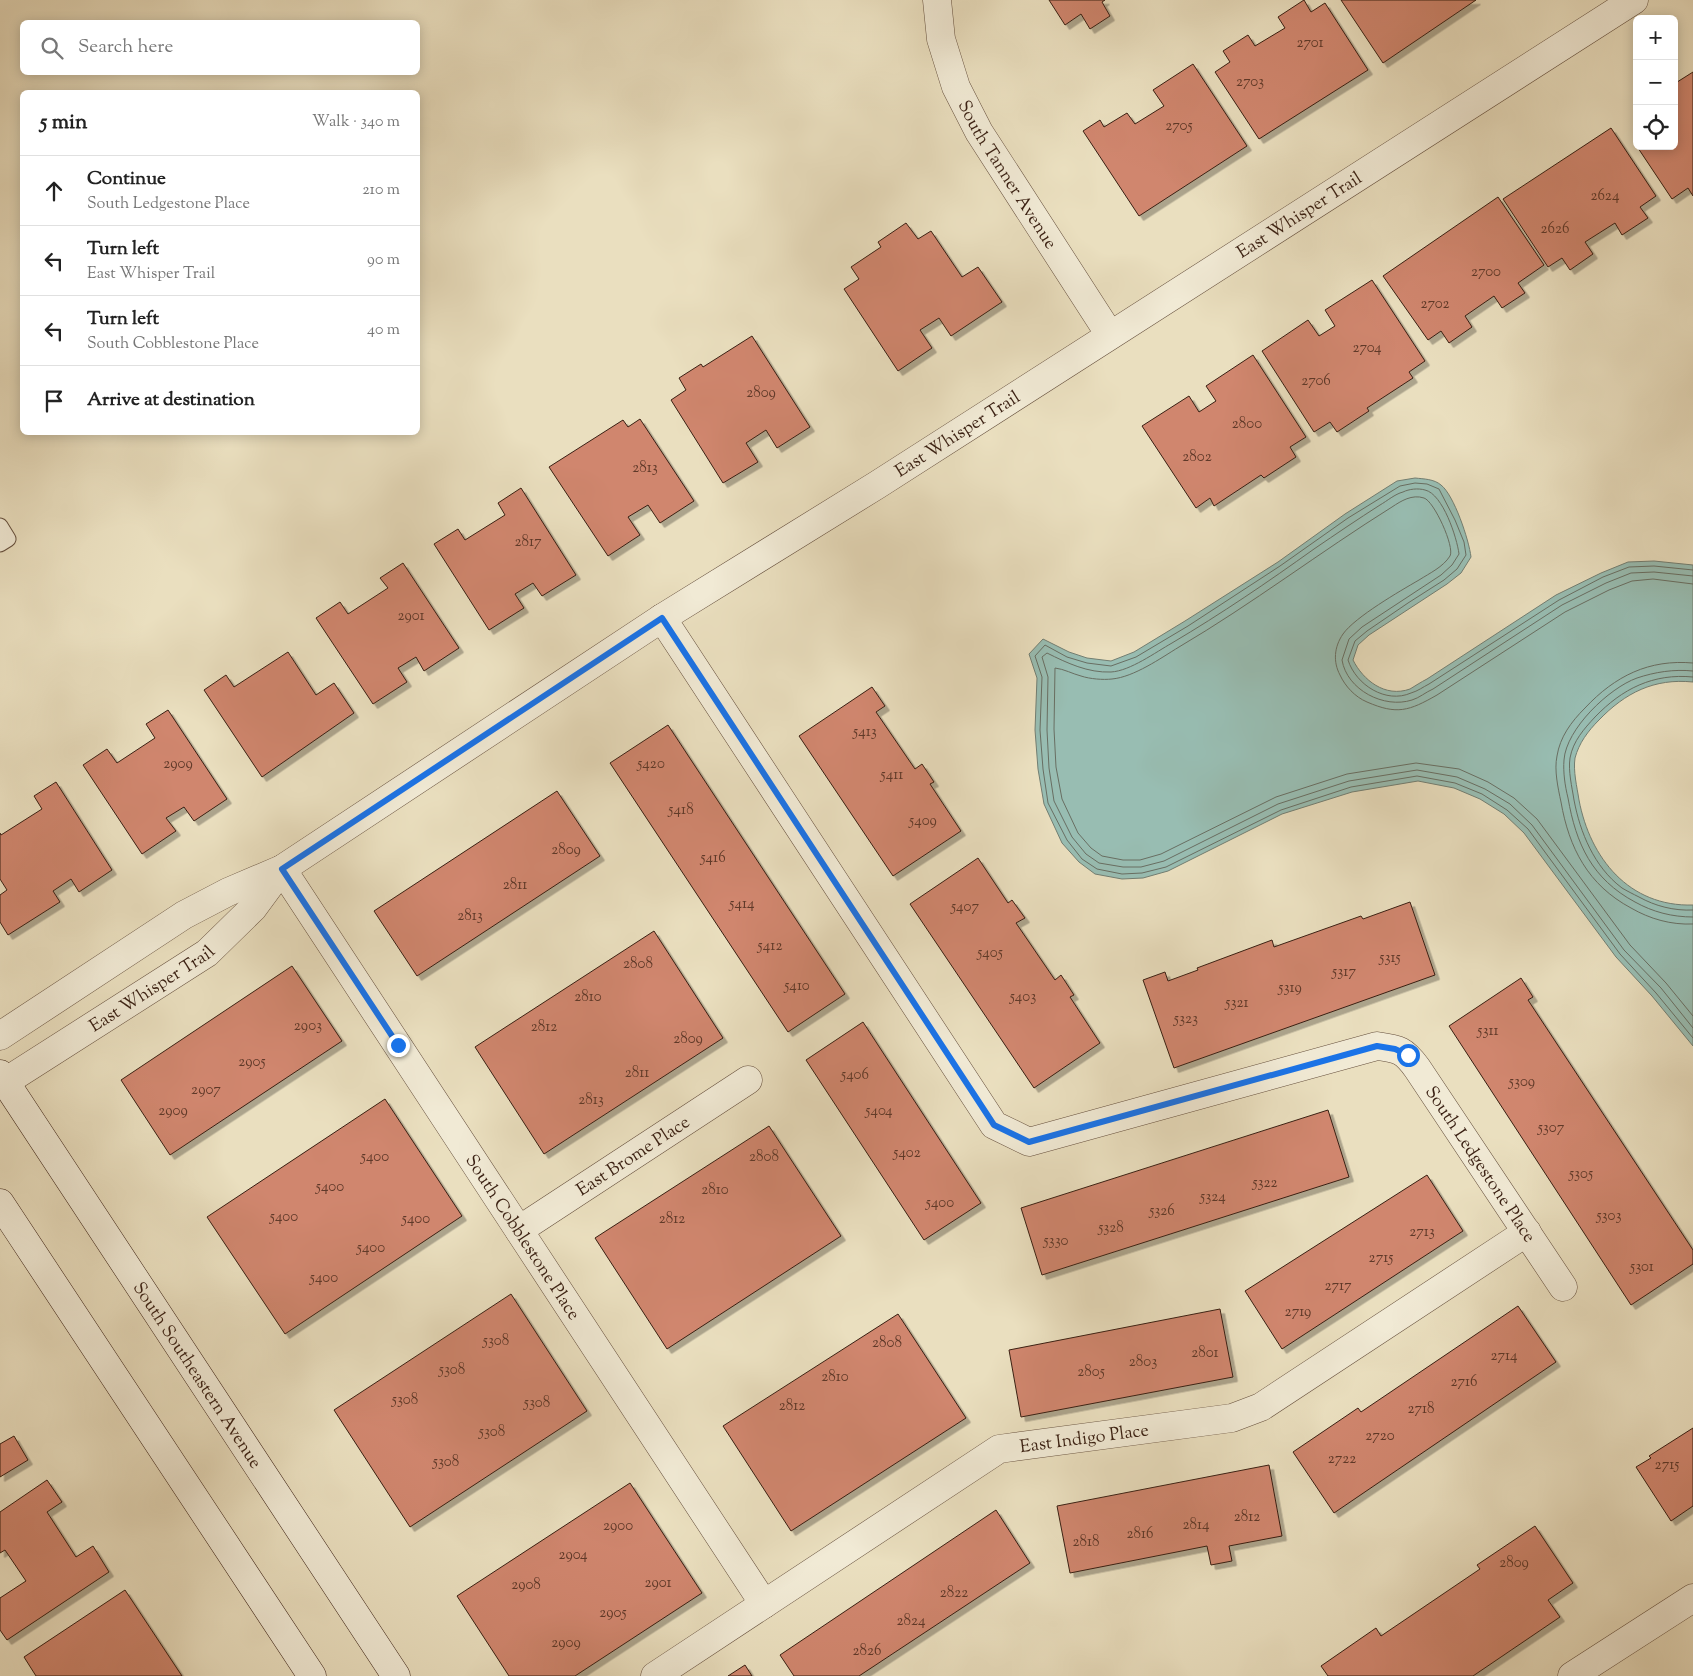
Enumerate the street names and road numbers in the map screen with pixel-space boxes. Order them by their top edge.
street label: South Tanner Avenue [950,96,1062,255]
street label: East Whisper Trail [1232,166,1368,266]
street label: East Whisper Trail [890,385,1026,485]
street label: East Whisper Trail [85,941,222,1040]
street label: South Ledgestone Place [1418,1081,1541,1249]
street label: East Brome Place [572,1110,696,1204]
street label: South Cobblestone Place [458,1150,586,1326]
street label: South Southeastern Avenue [125,1277,267,1474]
street label: East Indigo Place [1018,1418,1151,1461]

